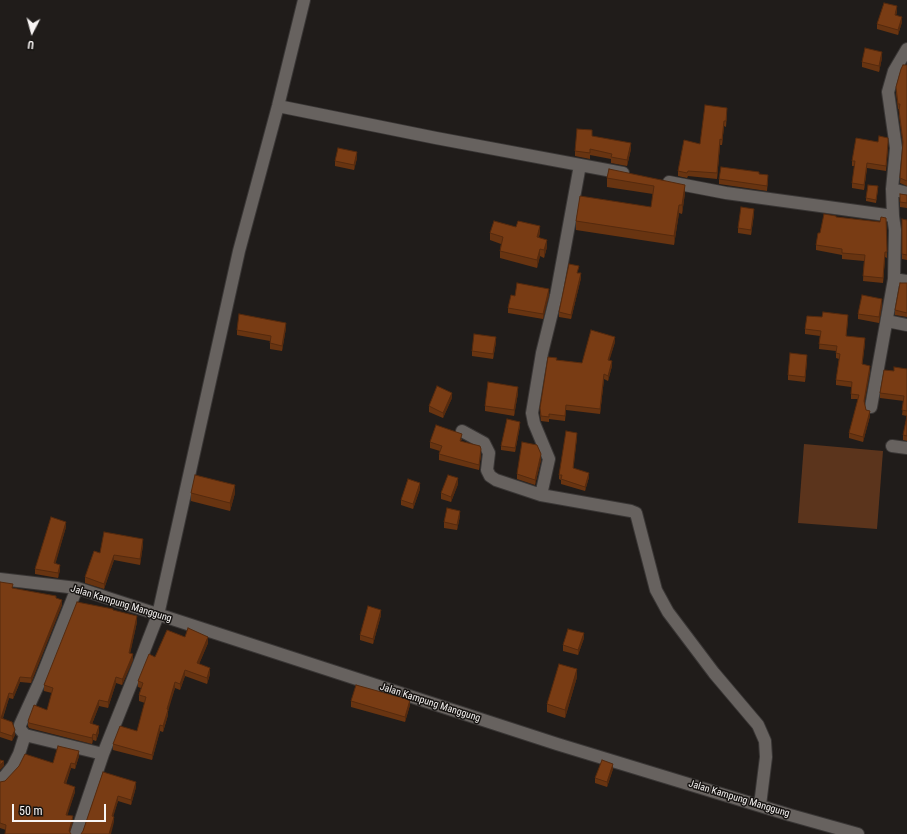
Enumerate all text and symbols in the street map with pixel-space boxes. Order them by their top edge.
north arrow [12,12,52,52]
text: U [27,38,34,51]
street label: Jalan Kampung Manggung [69,583,173,625]
street label: Jalan Kampung Manggung [378,681,482,725]
street label: Jalan Kampung Manggung [687,778,791,820]
scale bar [14,796,108,822]
text: 50 m [19,804,43,818]

